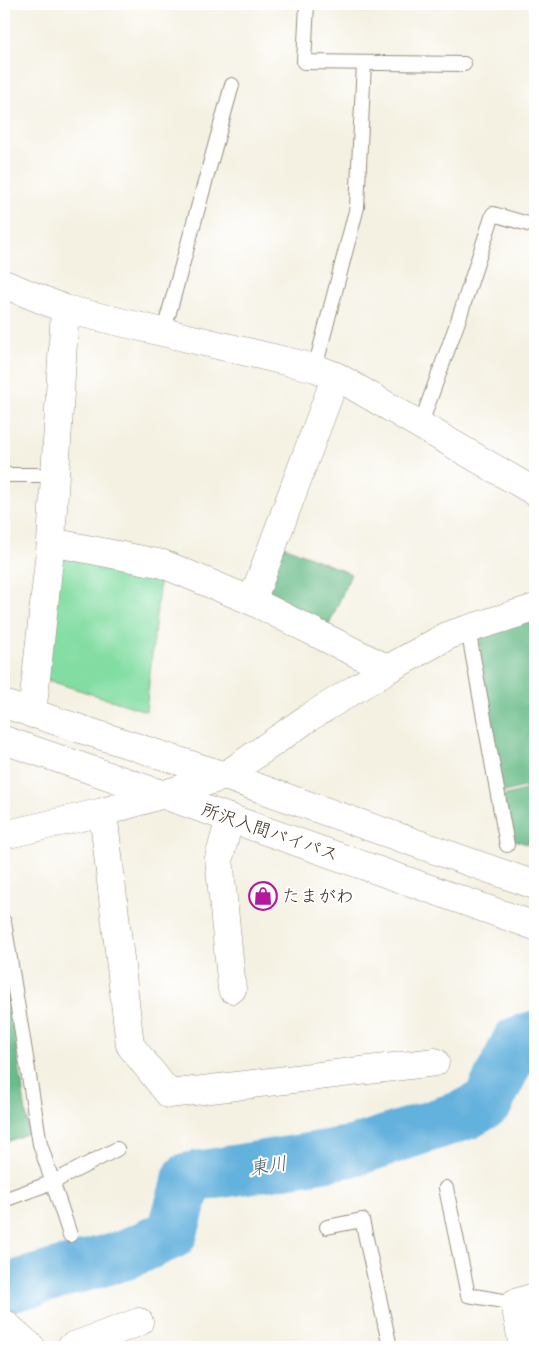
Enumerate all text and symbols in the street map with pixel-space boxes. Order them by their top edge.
street label: 所沢入間バイパス [199,798,341,866]
shop icon: たまがわ [248,881,278,911]
place label: たまがわ [282,885,354,907]
water label: 東川 [248,1151,289,1180]

